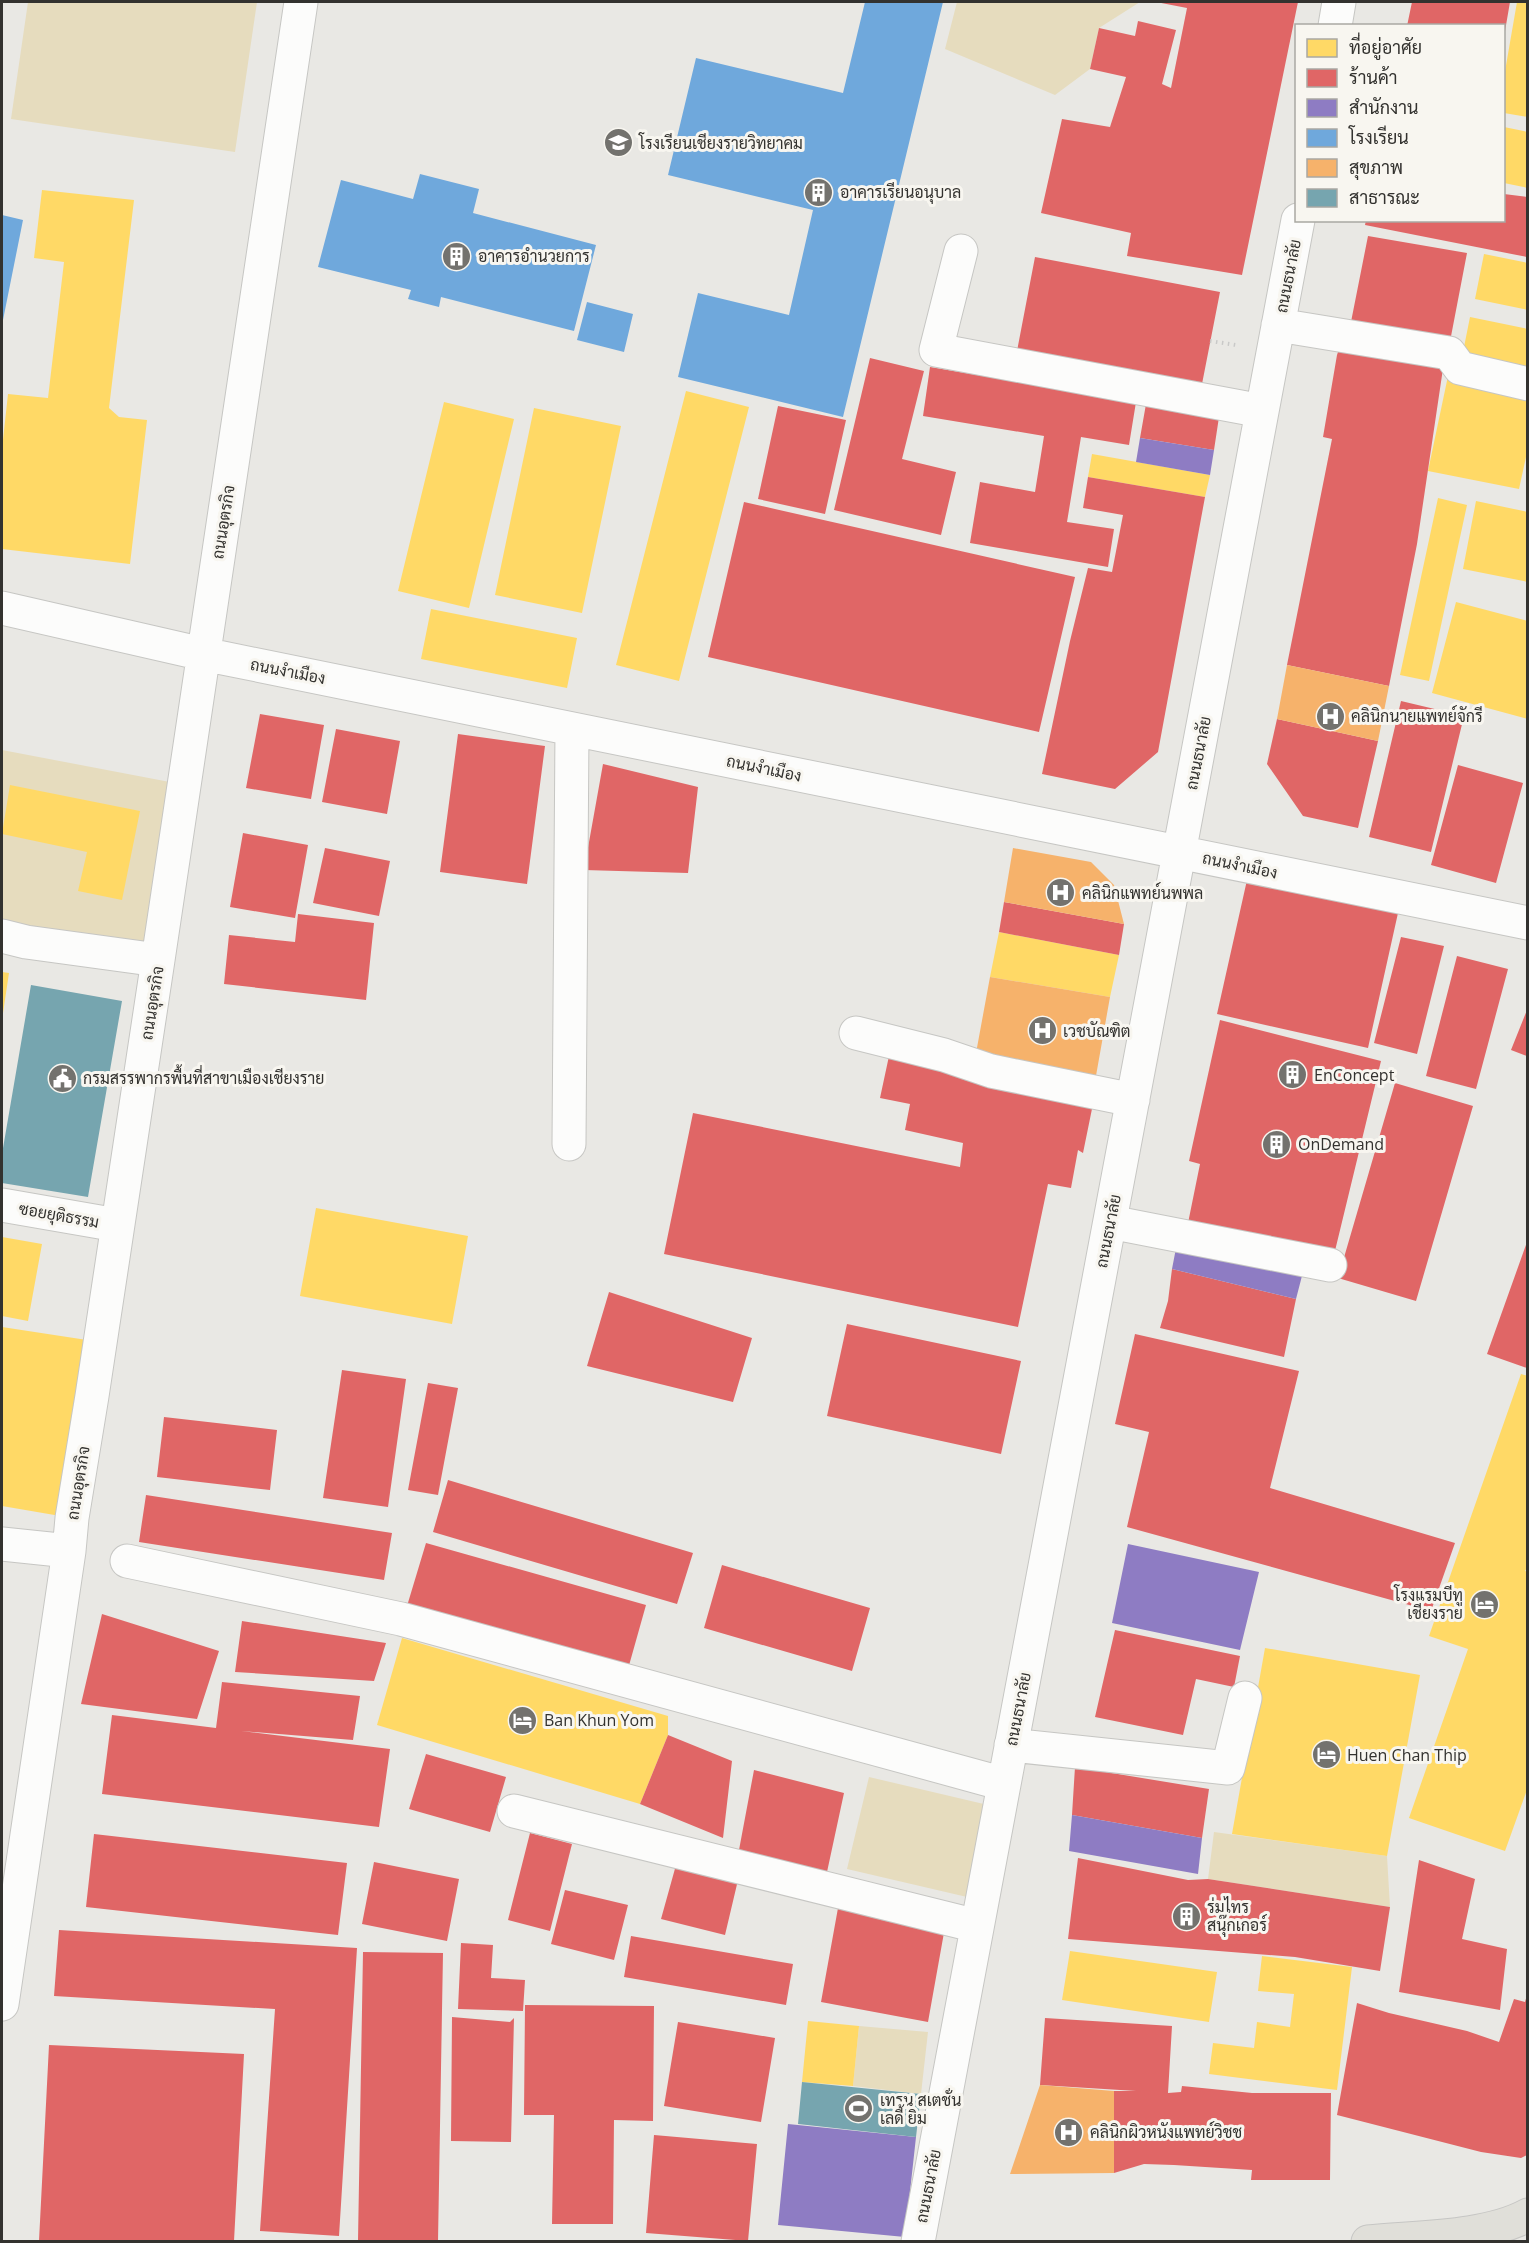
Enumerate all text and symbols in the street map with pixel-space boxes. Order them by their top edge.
legend [1295,24,1505,222]
text: ที่อยู่อาศัย [1349,32,1422,61]
text: ร้านค้า [1349,65,1398,89]
text: สำนักงาน [1349,95,1418,119]
text: โรงเรียน [1348,125,1409,149]
school or university icon: โรงเรียนเชียงรายวิทยาคม [602,127,634,159]
place label: โรงเรียนเชียงรายวิทยาคม [638,132,803,154]
text: สุขภาพ [1349,155,1403,180]
building icon: อาคารเรียนอนุบาล [803,176,835,208]
place label: อาคารเรียนอนุบาล [840,181,961,204]
text: สาธารณะ [1349,185,1420,209]
street label: ถนนธนาลัย [1270,237,1306,315]
building icon: อาคารอำนวยการ [441,240,473,272]
place label: อาคารอำนวยการ [478,245,590,267]
street label: ถนนอุตรกิจ [206,483,241,561]
street label: ถนนงำเมือง [249,653,327,689]
hospital icon: คลินิกนายแพทย์จักรี [1314,700,1346,732]
place label: คลินิกนายแพทย์จักรี [1351,704,1483,727]
street label: ถนนธนาลัย [1180,714,1216,792]
street label: ถนนงำเมือง [724,749,804,787]
street label: ถนนงำเมือง [1200,846,1280,884]
hospital icon: คลินิกแพทย์นพพล [1045,877,1077,909]
place label: คลินิกแพทย์นพพล [1082,881,1203,904]
street label: ถนนอุตรกิจ [135,964,170,1042]
hospital icon: เวชบัณฑิต [1026,1015,1058,1047]
place label: เวชบัณฑิต [1063,1020,1131,1042]
building icon: EnConcept [1277,1059,1309,1091]
public building icon: กรมสรรพากรพื้นที่สาขาเมืองเชียงราย [46,1062,78,1094]
place label: กรมสรรพากรพื้นที่สาขาเมืองเชียงราย [83,1064,325,1089]
place label: EnConcept [1314,1064,1395,1086]
building icon: OnDemand [1261,1128,1293,1160]
place label: OnDemand [1298,1133,1384,1155]
street label: ถนนธนาลัย [1090,1192,1126,1270]
street label: ซอยยุติธรรม [17,1197,101,1234]
street label: ถนนอุตรกิจ [61,1444,96,1522]
place label: โรงแรมบีทู เชียงราย [1393,1584,1463,1624]
hotel icon: โรงแรมบีทู เชียงราย [1468,1588,1500,1620]
street label: ถนนธนาลัย [1000,1670,1036,1748]
hotel icon: Ban Khun Yom [507,1704,539,1736]
place label: Ban Khun Yom [544,1709,654,1731]
hotel icon: Huen Chan Thip [1310,1739,1342,1771]
place label: Huen Chan Thip [1347,1744,1467,1766]
place label: ร่มไทร สนุ๊กเกอร์ [1207,1896,1267,1937]
building icon: ร่มไทร สนุ๊กเกอร์ [1170,1900,1202,1932]
place label: เทรน สเตชั่น เลดี้ ยิม [880,2087,961,2129]
sports icon: เทรน สเตชั่น เลดี้ ยิม [843,2093,875,2125]
hospital icon: คลินิกผิวหนังแพทย์วิชช [1053,2116,1085,2148]
place label: คลินิกผิวหนังแพทย์วิชช [1090,2120,1242,2143]
street label: ถนนธนาลัย [910,2147,946,2225]

